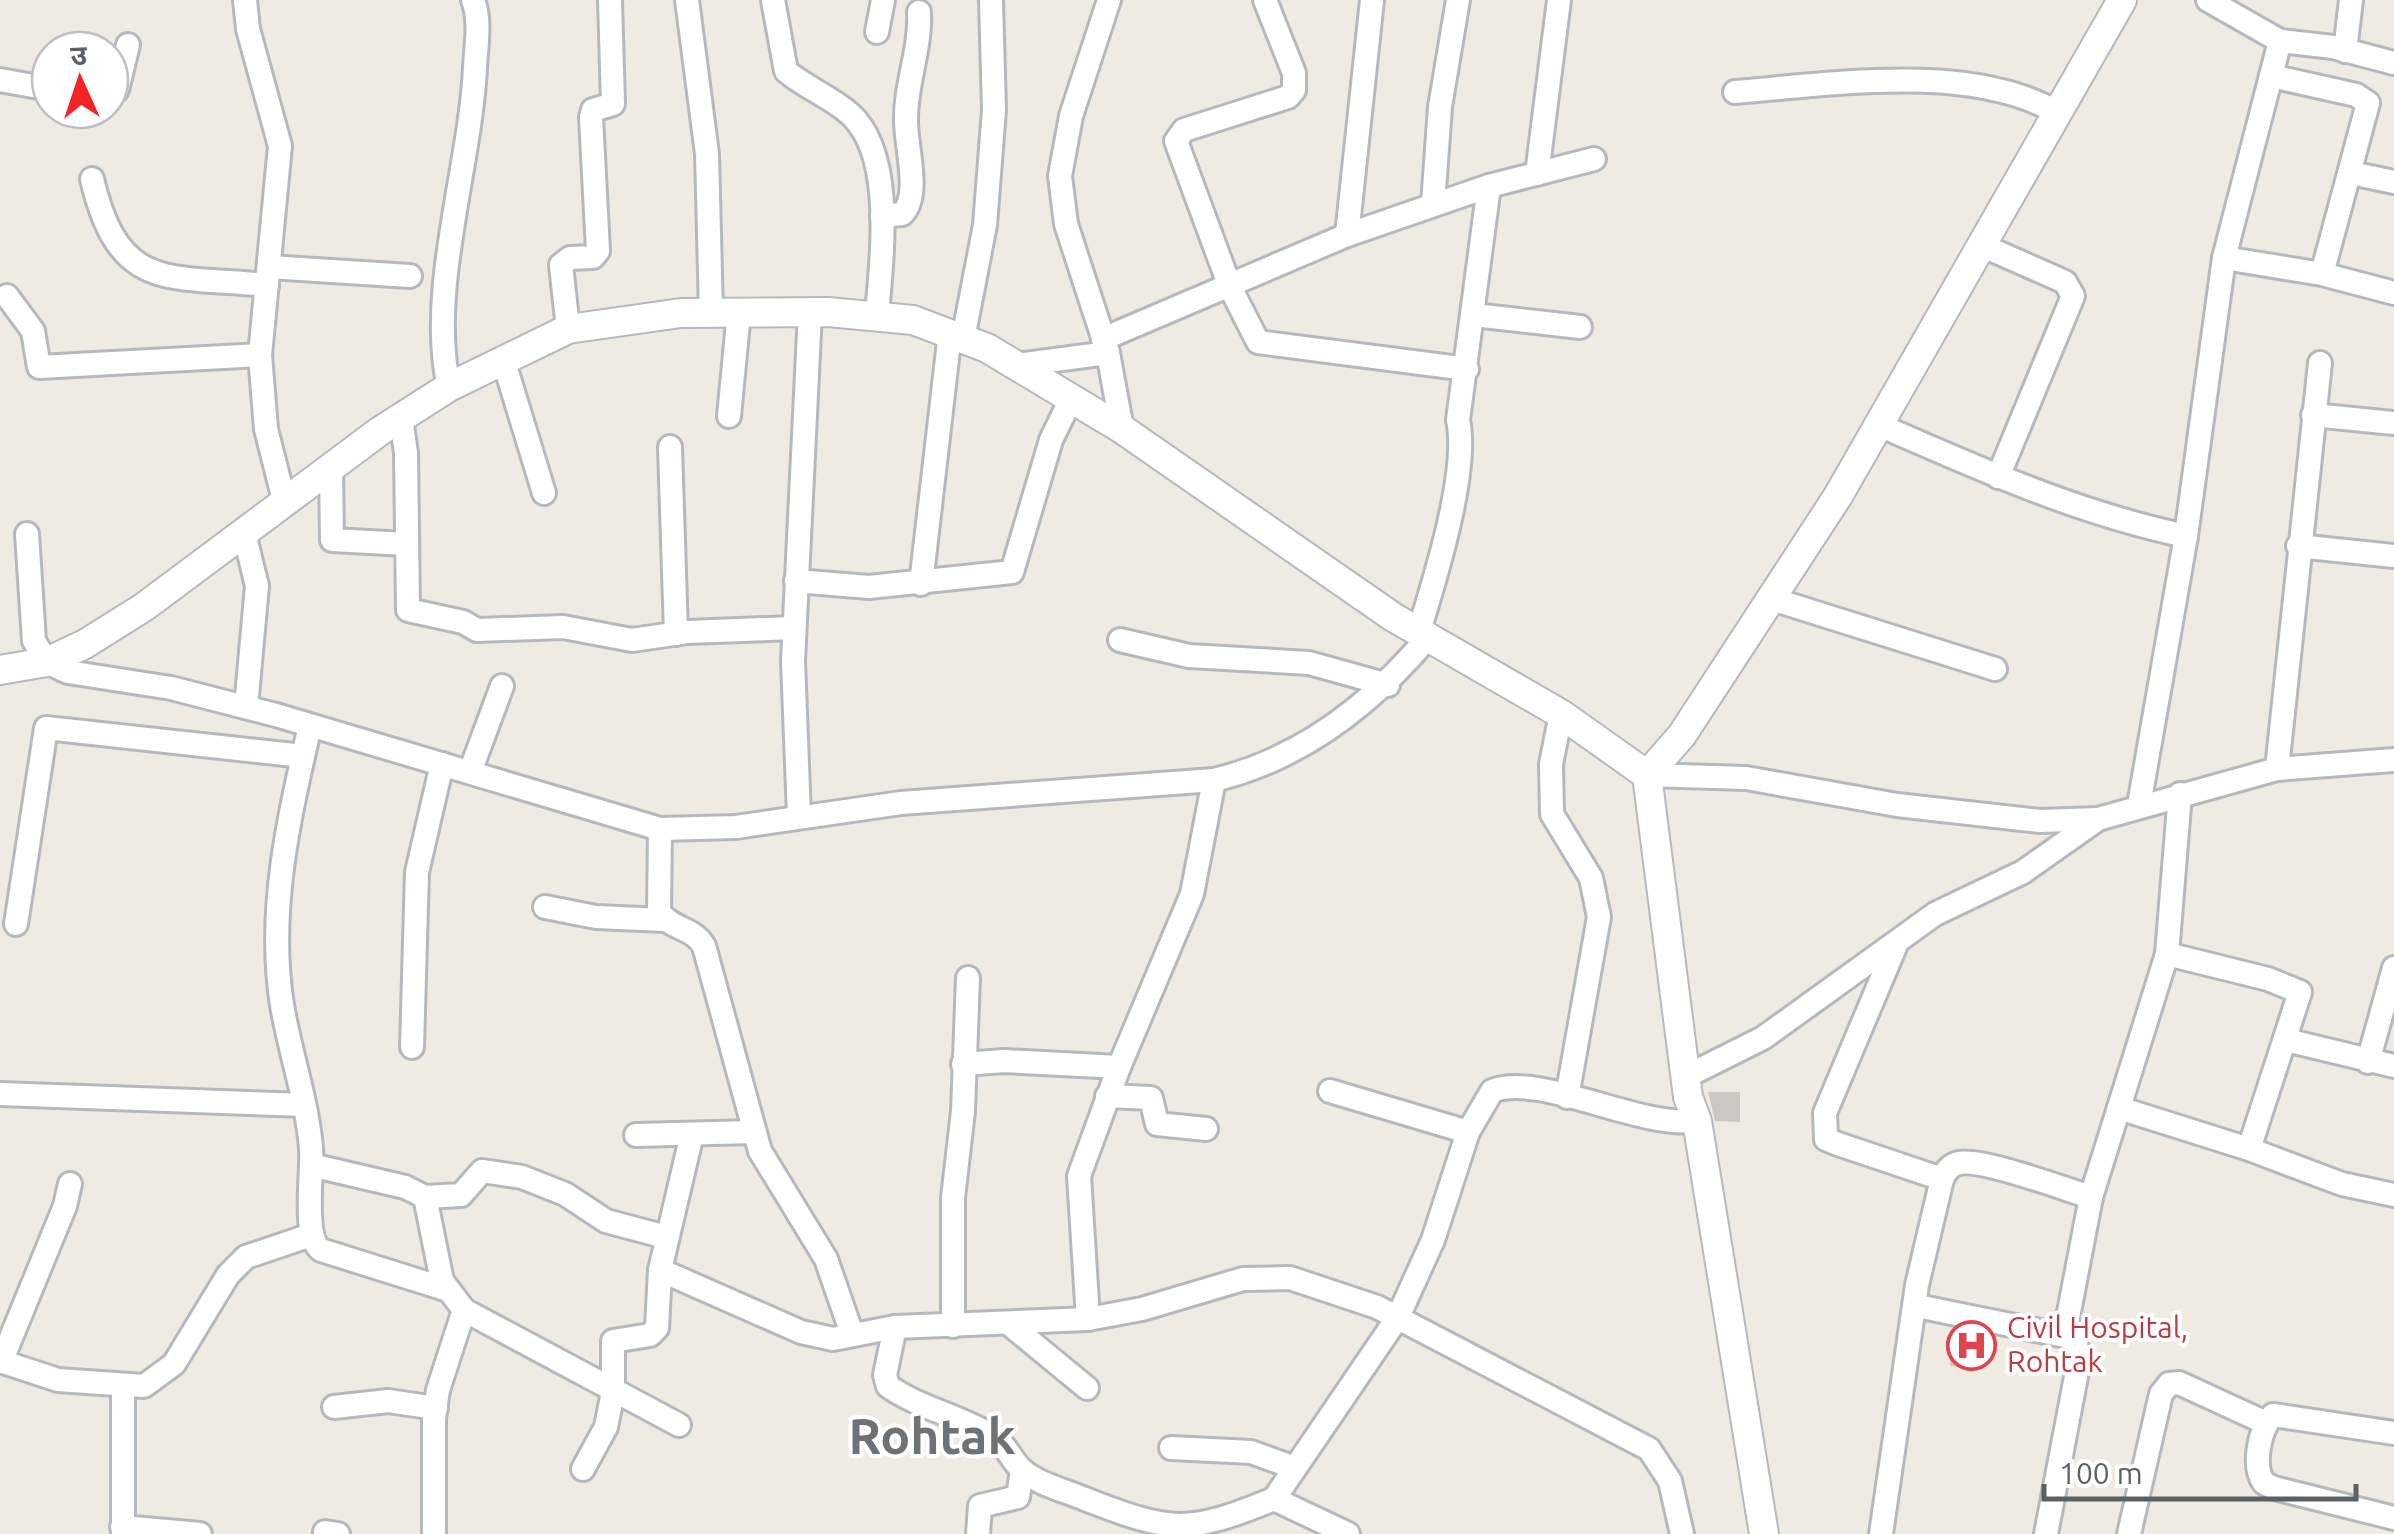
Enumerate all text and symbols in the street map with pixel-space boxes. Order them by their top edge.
north arrow [30,30,130,130]
text: उ [70,39,88,70]
place label: Civil Hospital, Rohtak [2007,1310,2188,1378]
hospital icon: Civil Hospital, Rohtak [1946,1319,1998,1371]
district label: Rohtak [848,1407,1016,1463]
scale bar [2044,1439,2356,1501]
text: 100 m [2059,1456,2143,1490]

